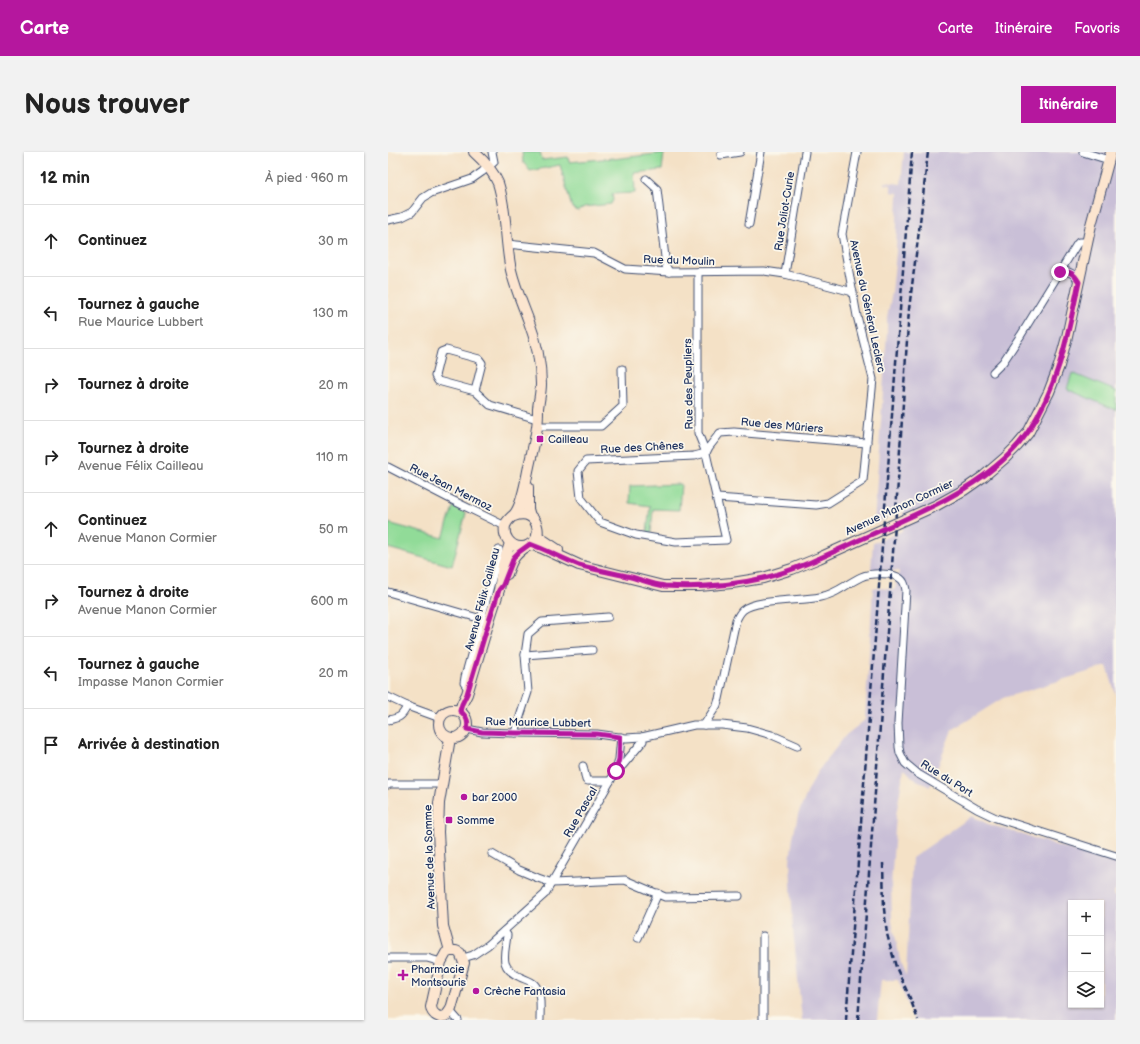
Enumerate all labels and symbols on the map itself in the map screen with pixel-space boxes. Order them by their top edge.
street label: Rue Joliot-Curie [772,170,797,252]
street label: Avenue du Général Leclerc [847,239,888,374]
street label: Rue du Moulin [643,253,715,268]
route end [1051,263,1069,281]
street label: Rue des Peupliers [681,338,696,430]
street label: Rue des Mûriers [740,415,824,436]
place label: Cailleau [548,433,588,446]
marker: Cailleau [535,434,545,444]
street label: Rue des Chênes [600,439,685,456]
street label: Rue Jean Mermoz [407,461,495,514]
street label: Avenue Manon Cormier [843,476,956,538]
street label: Avenue Félix Cailleau [462,546,503,652]
street label: Rue Maurice Lubbert [485,715,592,730]
street label: Rue du Port [918,757,976,800]
route start [607,762,625,780]
street label: Rue Pascal [561,785,600,840]
place label: bar 2000 [472,791,518,804]
marker: bar 2000 [459,792,469,802]
street label: Avenue de la Somme [421,804,438,910]
place label: Somme [457,814,495,827]
marker: Somme [444,815,454,825]
place label: Pharmacie Montsouris [411,963,466,989]
marker: Pharmacie Montsouris [398,970,408,980]
place label: Crèche Fantasia [484,985,566,998]
marker: Crèche Fantasia [471,986,481,996]

